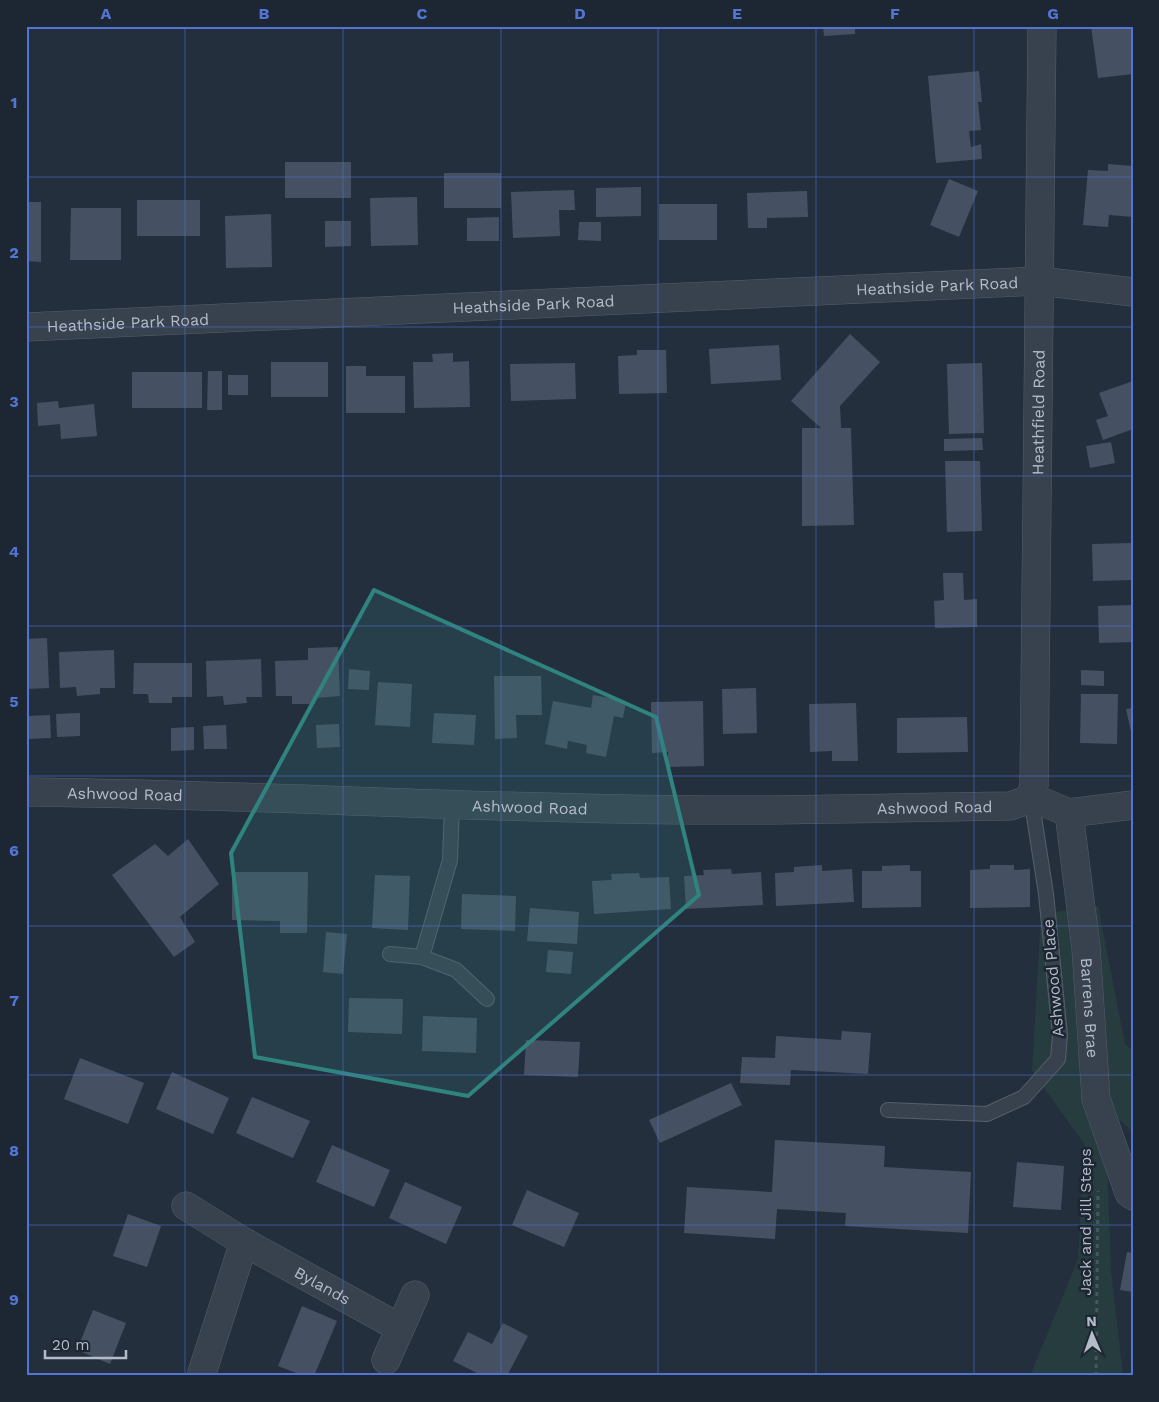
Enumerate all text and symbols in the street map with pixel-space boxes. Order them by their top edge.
text: A [101,4,112,23]
text: B [259,4,270,23]
text: C [417,4,428,23]
text: D [574,4,586,23]
text: E [732,4,742,23]
text: F [890,4,900,23]
text: G [1047,4,1059,23]
text: 1 [11,93,17,112]
text: 2 [9,243,19,262]
street label: Heathside Park Road [856,272,1019,299]
street label: Heathside Park Road [452,291,615,317]
street label: Heathside Park Road [46,309,209,336]
street label: Heathfield Road [1028,350,1048,475]
text: 3 [9,392,19,411]
text: 4 [9,542,19,561]
text: 5 [9,692,19,711]
street label: Ashwood Road [67,783,183,805]
street label: Ashwood Road [472,796,588,818]
street label: Ashwood Road [877,797,993,818]
text: 6 [9,841,19,860]
street label: Ashwood Place [1038,918,1068,1038]
street label: Barrens Brae [1077,957,1103,1059]
text: 7 [9,991,19,1010]
text: 8 [9,1141,19,1160]
street label: Jack and Jill Steps [1076,1148,1095,1296]
street label: Bylands [291,1262,354,1308]
text: 9 [9,1290,19,1309]
north arrow [1066,1310,1116,1360]
text: N [1086,1313,1097,1329]
scale bar [45,1327,126,1359]
text: 20 m [52,1336,90,1354]

